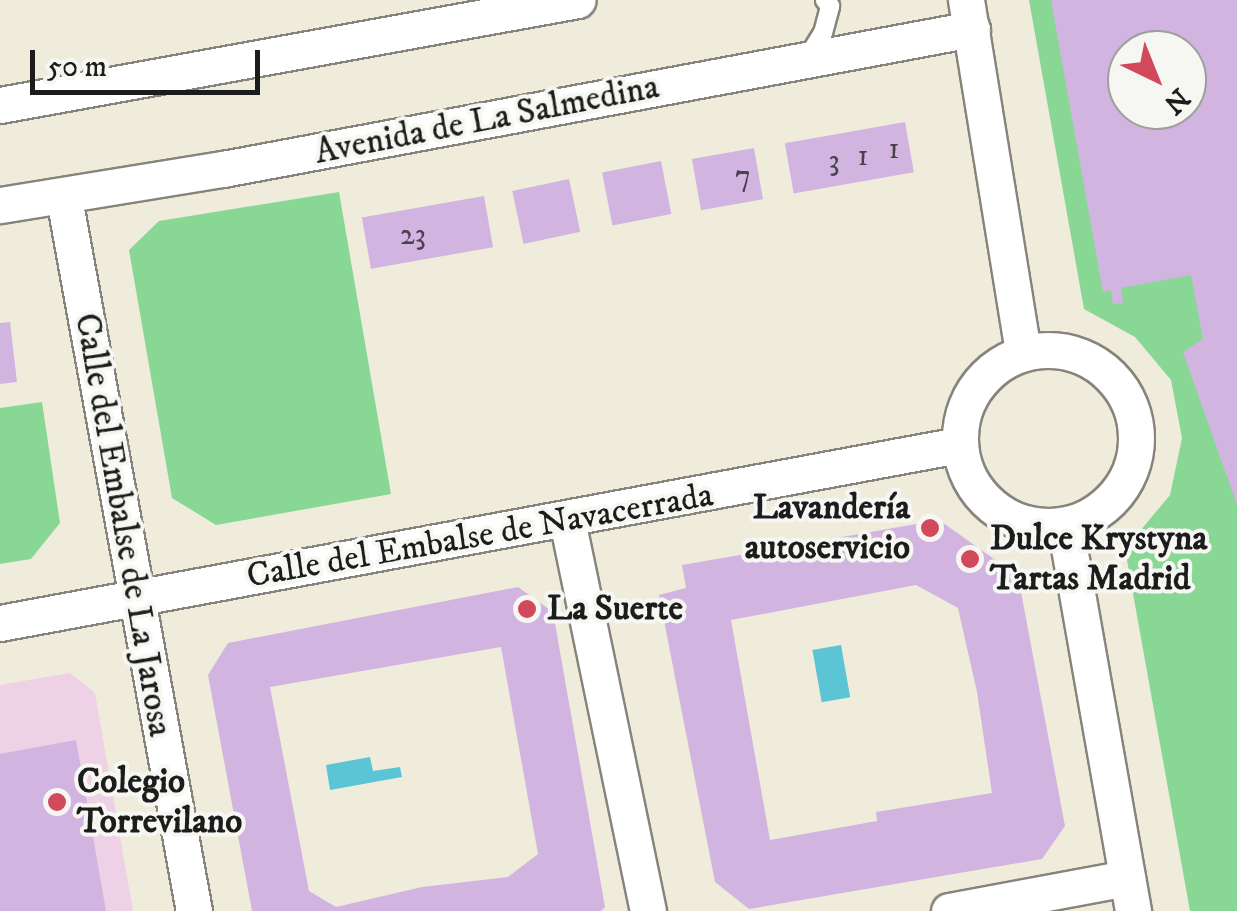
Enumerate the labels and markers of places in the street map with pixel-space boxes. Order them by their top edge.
place label: Lavandería autoservicio [745,487,910,569]
marker: Lavandería autoservicio [919,517,941,539]
place label: Dulce Krystyna Tartas Madrid [990,518,1207,600]
marker: Dulce Krystyna Tartas Madrid [959,548,981,570]
place label: La Suerte [547,588,683,630]
marker: La Suerte [516,598,538,620]
place label: Colegio Torrevilano [77,761,242,843]
marker: Colegio Torrevilano [46,791,68,813]

